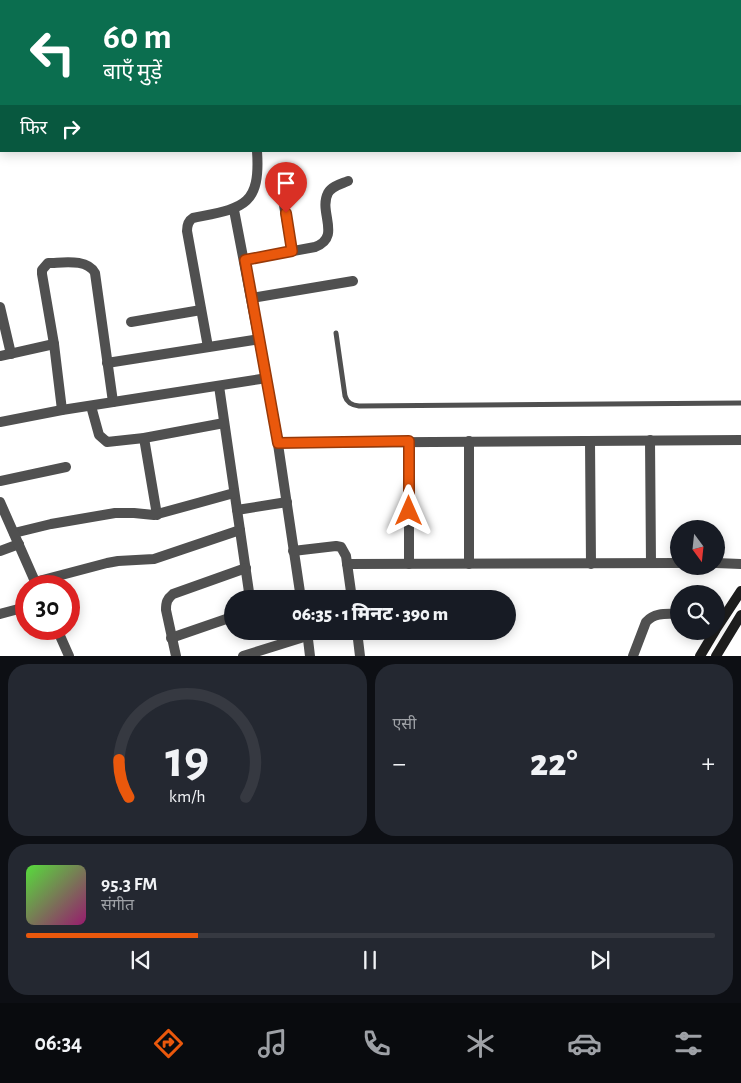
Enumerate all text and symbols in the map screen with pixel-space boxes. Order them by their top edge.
icon: left [20,20,85,85]
text: 60 m [103,20,172,55]
text: बाएँ मुड़ें [103,61,162,83]
icon: right [57,115,85,143]
text: फिर [20,119,47,138]
pin [265,162,307,213]
icon: arrive [272,169,300,197]
position arrow [382,484,434,536]
north arrow [670,520,725,575]
map controls [670,520,725,640]
speed limit sign: 30 [15,575,80,640]
button: search [670,585,725,640]
text: 06:35 · 1 मिनट · 390 m [292,605,448,624]
text: एसी [393,716,416,732]
text: 19 [165,734,209,786]
text: 22° [530,745,578,783]
text: − [393,750,406,778]
text: + [702,750,715,778]
text: km/h [169,788,206,806]
text: 95.3 FM [101,875,157,894]
text: संगीत [101,897,134,913]
icon: previous [127,946,155,974]
icon: pause [356,946,384,974]
icon: next [586,946,614,974]
icon: directions [151,1026,186,1061]
icon: music [255,1026,290,1061]
icon: phone [359,1026,394,1061]
icon: climate [463,1026,498,1061]
icon: car [567,1026,602,1061]
icon: filters [671,1026,706,1061]
text: 06:34 [35,1032,82,1054]

